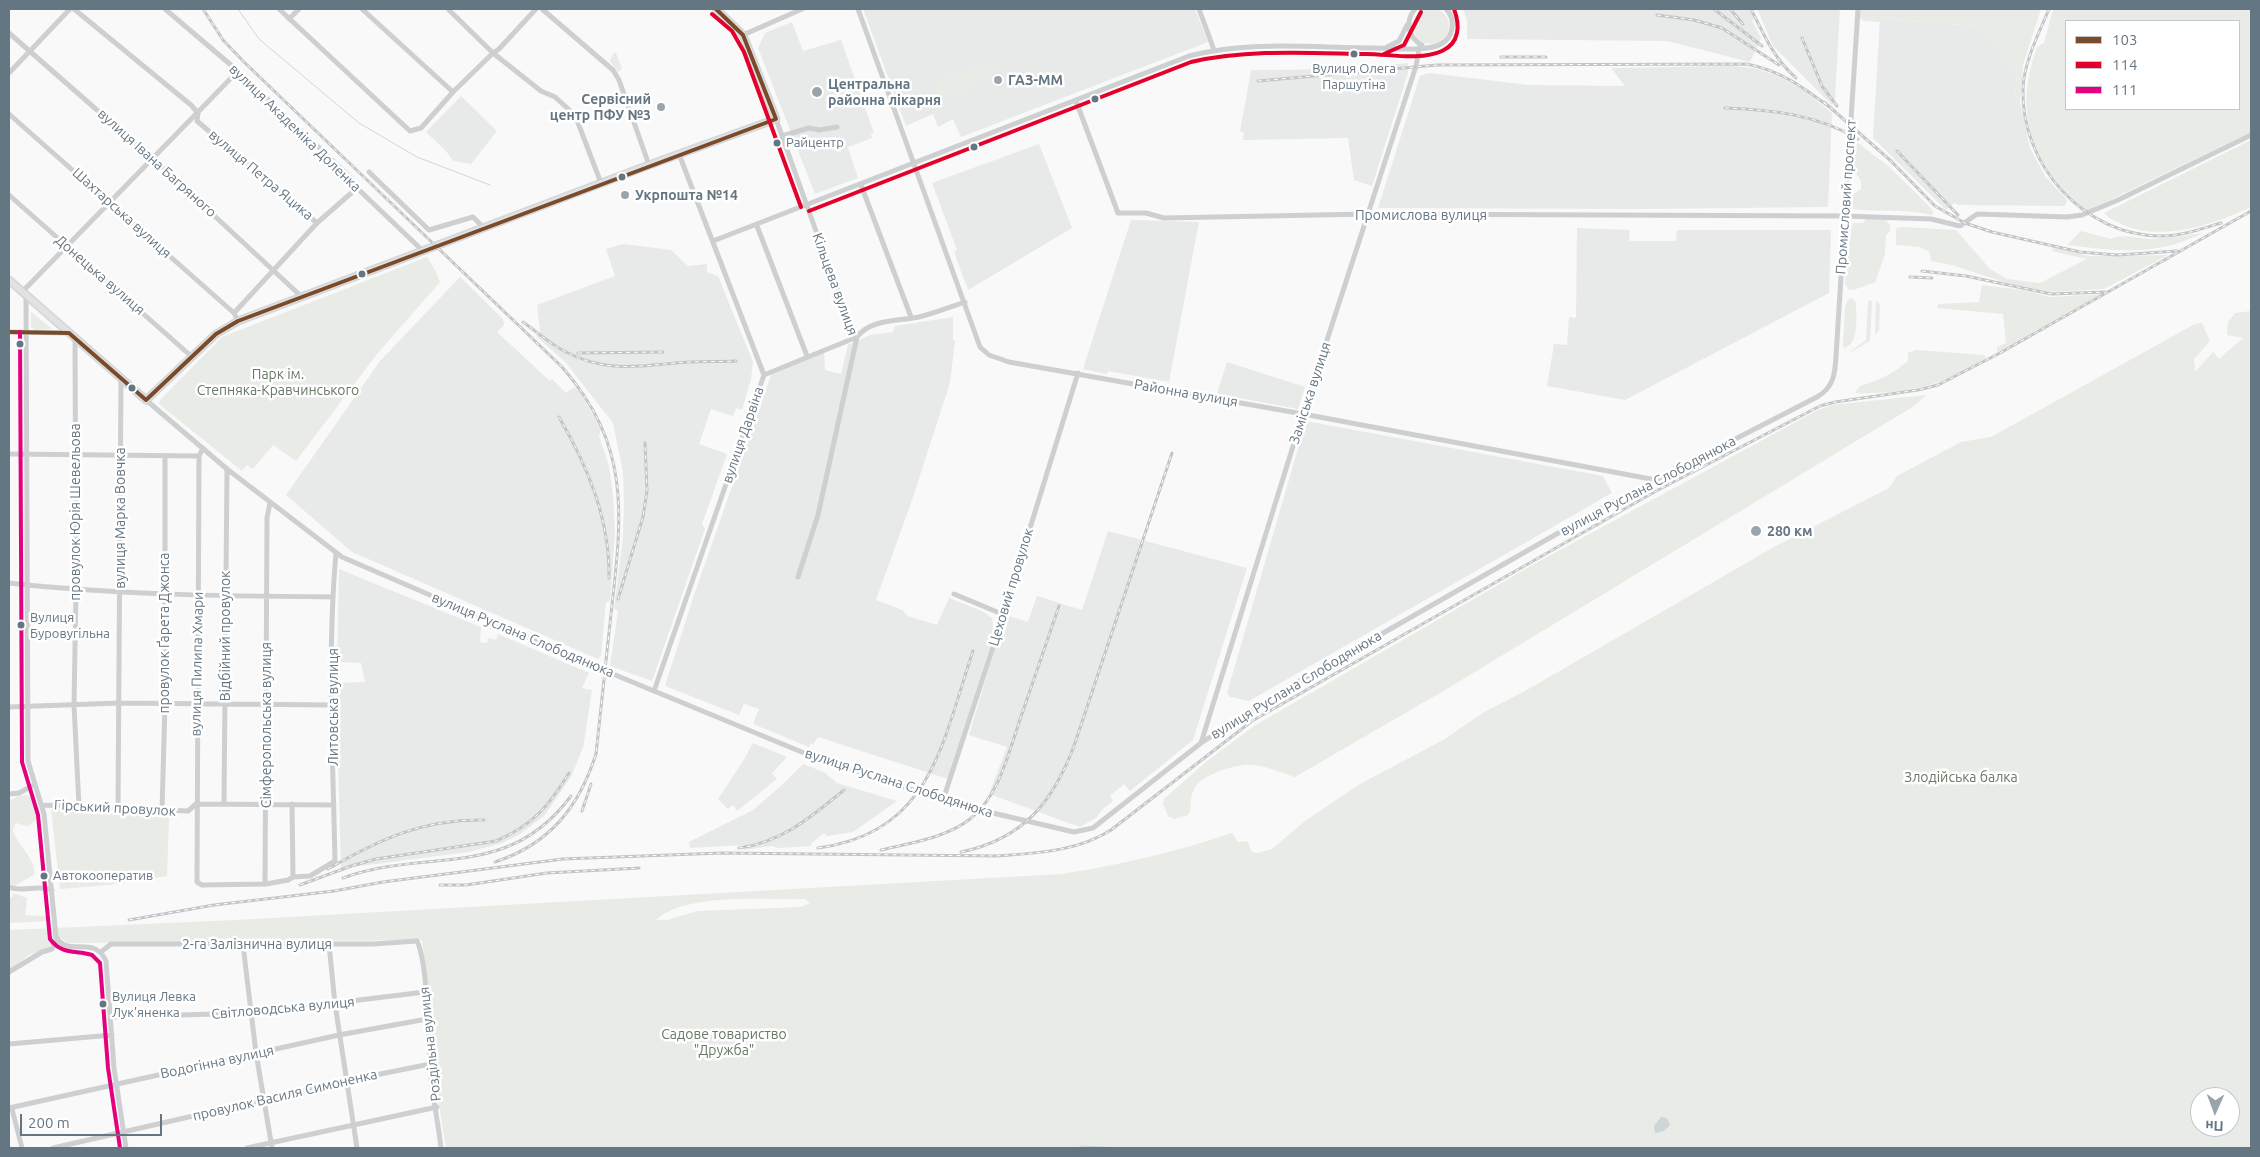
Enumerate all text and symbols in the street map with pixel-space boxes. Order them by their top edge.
legend [2065,20,2240,110]
text: 103 [2112,31,2137,48]
marker: Вулиця Олега Паршутіна [1349,49,1359,59]
text: 114 [2112,56,2137,73]
street label: вулиця Академіка Доленка [226,61,364,195]
place label: Вулиця Олега Паршутіна [1312,61,1396,92]
place label: ГАЗ-ММ [1008,72,1063,88]
marker: ГАЗ-ММ [992,74,1004,86]
place label: Центральна районна лікарня [828,76,941,108]
text: 111 [2112,81,2137,98]
marker: Центральна районна лікарня [810,85,824,99]
place label: Сервісний центр ПФУ №3 [550,91,651,124]
unlabelled marker [1090,94,1100,104]
marker: Сервісний центр ПФУ №3 [655,101,667,113]
street label: вулиця Івана Багряного [94,105,220,221]
street label: Промисловий проспект [1832,119,1860,275]
street label: вулиця Петра Яцика [205,126,317,224]
place label: Райцентр [786,135,844,151]
marker: Райцентр [772,138,782,148]
unlabelled marker [969,142,979,152]
street label: Шахтарська вулиця [69,164,175,262]
unlabelled marker [617,172,627,182]
place label: Укрпошта №14 [635,187,738,203]
marker: Укрпошта №14 [619,189,631,201]
street label: Промислова вулиця [1355,207,1487,223]
street label: Кільцева вулиця [809,231,861,337]
street label: Донецька вулиця [52,232,148,318]
unlabelled marker [357,269,367,279]
unlabelled marker [15,339,25,349]
street label: Заміська вулиця [1286,340,1334,446]
park label: Парк ім. Степняка-Кравчинського [197,366,359,398]
street label: Районна вулиця [1133,376,1239,410]
unlabelled marker [127,383,137,393]
street label: вулиця Дарвіна [719,384,767,486]
street label: провулок Юрія Шевельова [67,423,83,601]
street label: вулиця Руслана Слободянюка [1557,432,1739,540]
street label: вулиця Марка Вовчка [112,447,128,589]
place label: 280 км [1767,523,1812,539]
marker: 280 км [1749,524,1763,538]
street label: Цеховий провулок [985,526,1037,648]
street label: провулок Ґарета Джонса [156,552,172,714]
street label: Відбійний провулок [217,571,233,701]
street label: вулиця Руслана Слободянюка [429,589,617,681]
street label: вулиця Пилипа Хмари [187,591,207,737]
place label: Вулиця Буровугільна [30,610,110,641]
marker: Вулиця Буровугільна [16,620,26,630]
street label: вулиця Руслана Слободянюка [1207,627,1385,743]
street label: Сімферопольська вулиця [258,642,274,808]
street label: Литовська вулиця [325,648,341,766]
street label: вулиця Руслана Слободянюка [803,745,995,821]
park label: Злодійська балка [1904,769,2018,785]
street label: Гірський провулок [54,796,176,820]
place label: Автокооператив [53,868,153,884]
marker: Автокооператив [39,871,49,881]
street label: 2-га Залізнична вулиця [182,936,332,952]
street label: Роздільна вулиця [416,986,444,1102]
place label: Вулиця Левка Лук'яненка [112,989,196,1020]
street label: Світловодська вулиця [211,993,355,1023]
marker: Вулиця Левка Лук'яненка [98,999,108,1009]
park label: Садове товариство "Дружба" [661,1026,787,1058]
street label: Водогінна вулиця [159,1042,275,1082]
street label: провулок Василя Симоненка [191,1066,379,1124]
north arrow [2190,1087,2240,1137]
scale bar [22,1104,165,1136]
text: 200 m [28,1114,70,1131]
text: Пн [2205,1118,2224,1134]

